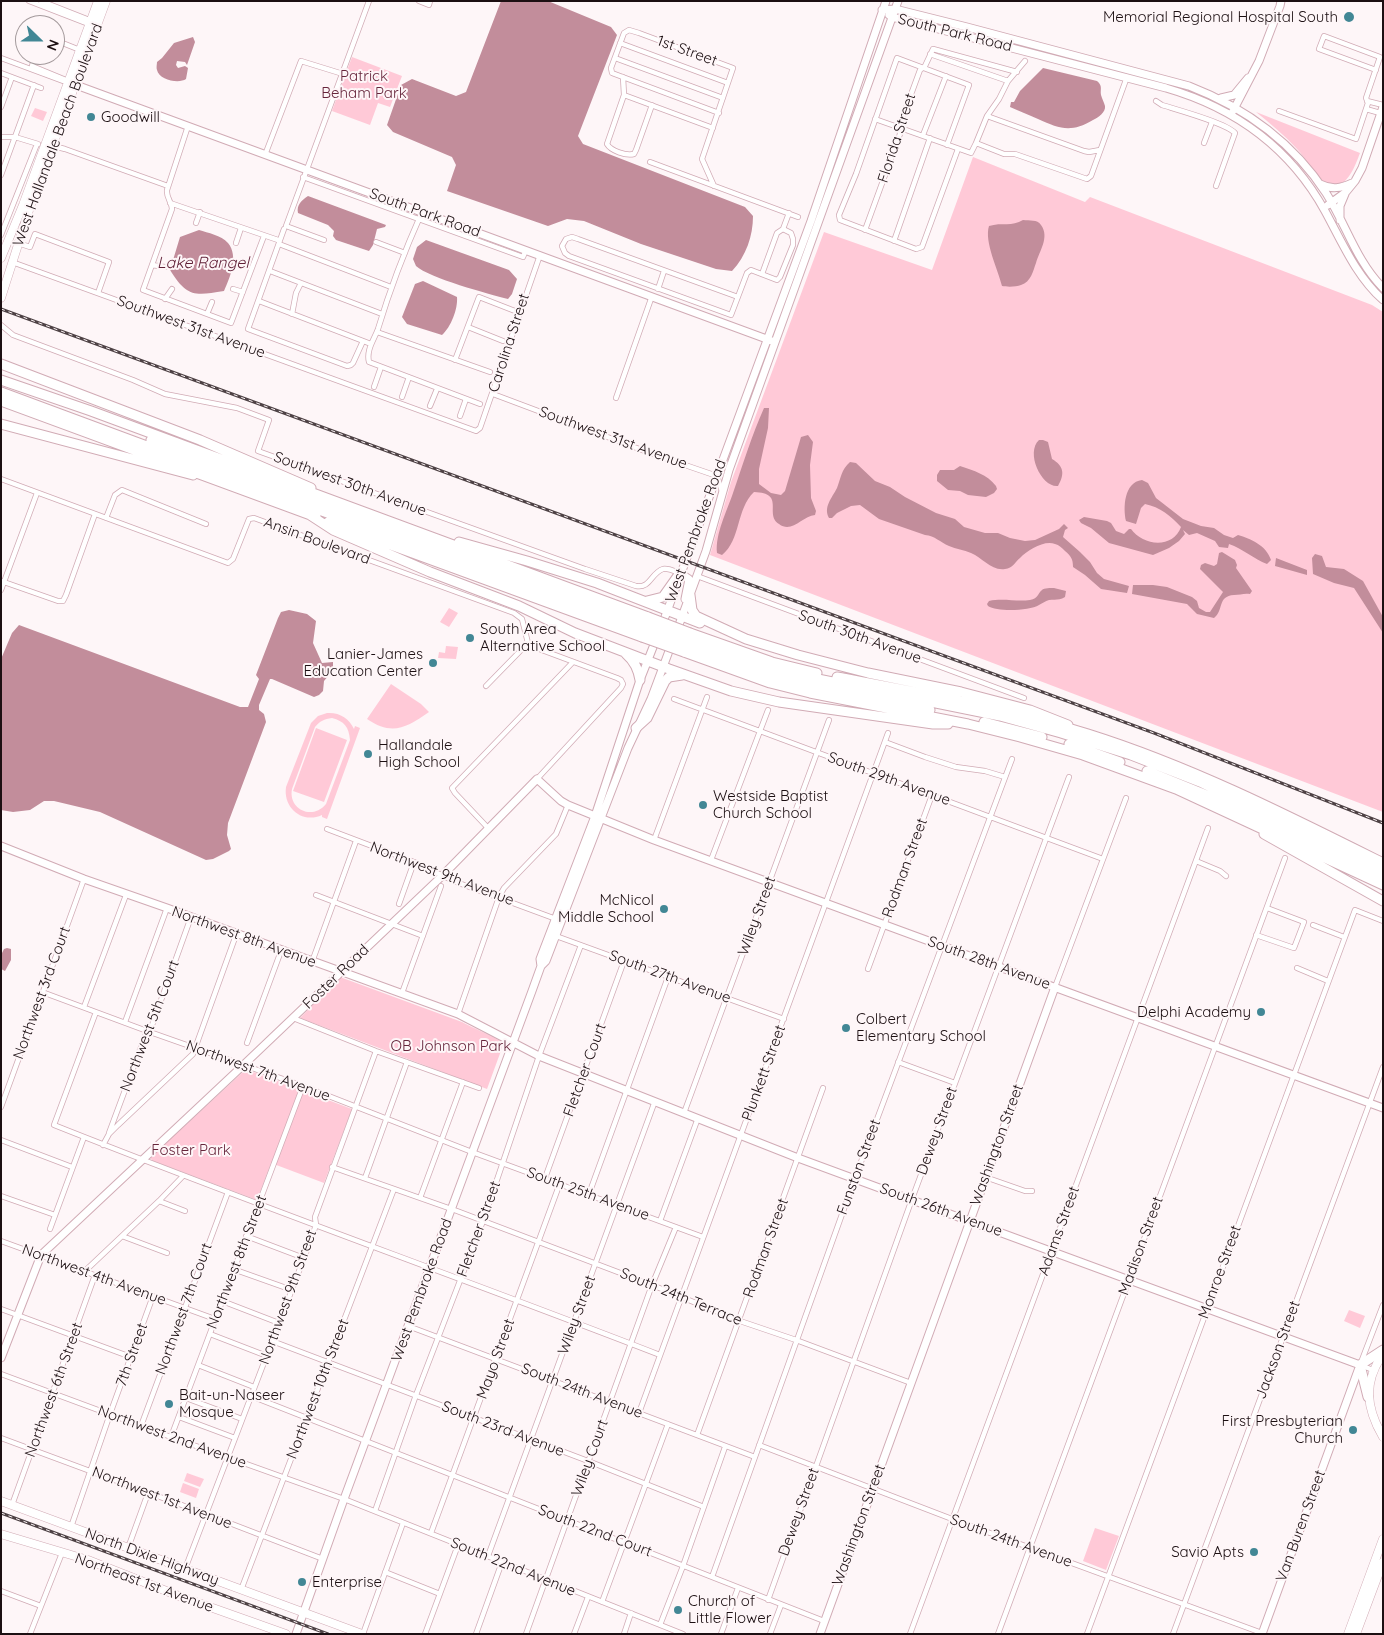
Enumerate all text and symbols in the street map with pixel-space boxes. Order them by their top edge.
place label: Memorial Regional Hospital South [1103,8,1338,26]
street label: South Park Road [896,10,1014,56]
marker: Memorial Regional Hospital South [1342,10,1356,24]
north arrow [15,15,65,65]
street label: West Hallandale Beach Boulevard [9,21,107,249]
street label: 1st Street [654,32,720,70]
text: N [43,37,63,53]
park label: Patrick Beham Park [321,67,407,102]
street label: Florida Street [874,91,920,185]
place label: Goodwill [101,108,160,126]
marker: Goodwill [85,111,97,123]
street label: South Park Road [367,185,483,241]
water label: Lake Rangel [157,253,249,273]
street label: Carolina Street [485,291,533,395]
street label: Southwest 31st Avenue [114,292,268,362]
street label: Southwest 31st Avenue [536,403,690,473]
street label: Southwest 30th Avenue [271,448,429,520]
street label: West Pembroke Road [662,457,730,605]
street label: Ansin Boulevard [261,513,373,569]
street label: South 30th Avenue [796,606,924,668]
place label: South Area Alternative School [480,620,605,655]
marker: South Area Alternative School [464,632,476,644]
place label: Lanier-James Education Center [304,645,423,680]
marker: Lanier-James Education Center [427,657,439,669]
place label: Hallandale High School [378,736,460,771]
marker: Hallandale High School [362,748,374,760]
street label: South 29th Avenue [825,748,953,810]
place label: Westside Baptist Church School [713,787,828,822]
marker: Westside Baptist Church School [697,799,709,811]
street label: Rodman Street [879,816,931,920]
street label: Northwest 9th Avenue [367,838,517,910]
street label: Wiley Street [734,874,780,958]
place label: McNicol Middle School [558,891,654,926]
street label: Northwest 8th Avenue [169,902,319,972]
marker: McNicol Middle School [658,903,670,915]
street label: Northwest 3rd Court [10,924,74,1062]
street label: South 28th Avenue [925,932,1053,994]
street label: Foster Road [299,941,373,1013]
street label: South 27th Avenue [607,947,733,1007]
street label: Northwest 5th Court [117,958,183,1094]
place label: Delphi Academy [1137,1003,1251,1021]
marker: Delphi Academy [1255,1006,1267,1018]
place label: Colbert Elementary School [856,1010,986,1045]
street label: Fletcher Court [560,1021,610,1119]
street label: Plunkett Street [738,1022,790,1124]
marker: Colbert Elementary School [840,1022,852,1034]
street label: Northwest 7th Avenue [183,1037,333,1105]
park label: OB Johnson Park [391,1037,511,1055]
street label: Washington Street [967,1082,1027,1208]
street label: Dewey Street [913,1084,961,1178]
street label: Funston Street [833,1117,885,1217]
park label: Foster Park [151,1141,231,1159]
street label: South 25th Avenue [524,1163,652,1225]
street label: Fletcher Street [453,1179,505,1279]
street label: South 26th Avenue [877,1179,1005,1241]
street label: Adams Street [1035,1184,1083,1278]
street label: Northwest 8th Street [203,1192,271,1332]
street label: Madison Street [1115,1194,1167,1298]
street label: Rodman Street [740,1196,792,1300]
street label: West Pembroke Road [388,1216,456,1364]
street label: Monroe Street [1195,1223,1245,1321]
street label: Northwest 9th Street [255,1227,321,1367]
street label: Northwest 4th Avenue [19,1241,169,1309]
street label: Northwest 7th Court [152,1241,216,1377]
street label: South 24th Terrace [617,1264,745,1330]
street label: Wiley Street [554,1273,600,1357]
street label: Jackson Street [1252,1298,1304,1402]
street label: Northwest 10th Street [283,1316,353,1462]
street label: Mayo Street [473,1316,519,1402]
street label: Northwest 6th Street [21,1320,87,1460]
street label: 7th Street [112,1321,152,1389]
street label: South 24th Avenue [519,1360,645,1422]
place label: Bait-un-Naseer Mosque [179,1386,285,1421]
street label: South 23rd Avenue [439,1397,567,1461]
marker: Bait-un-Naseer Mosque [163,1398,175,1410]
street label: Northwest 2nd Avenue [95,1402,249,1472]
place label: First Presbyterian Church [1222,1412,1343,1447]
street label: Wiley Court [568,1417,612,1499]
marker: First Presbyterian Church [1347,1424,1359,1436]
street label: Washington Street [829,1462,889,1588]
street label: Northwest 1st Avenue [90,1463,234,1533]
street label: Dewey Street [775,1465,823,1559]
street label: Van Buren Street [1272,1468,1330,1584]
street label: South 22nd Court [536,1501,654,1561]
street label: South 24th Avenue [947,1511,1075,1571]
street label: North Dixie Highway [83,1524,221,1590]
street label: South 22nd Avenue [448,1534,578,1600]
place label: Savio Apts [1171,1543,1244,1561]
marker: Savio Apts [1248,1546,1260,1558]
street label: Northeast 1st Avenue [72,1550,216,1616]
place label: Enterprise [312,1573,382,1591]
marker: Enterprise [296,1576,308,1588]
place label: Church of Little Flower [688,1592,772,1627]
marker: Church of Little Flower [672,1604,684,1616]

